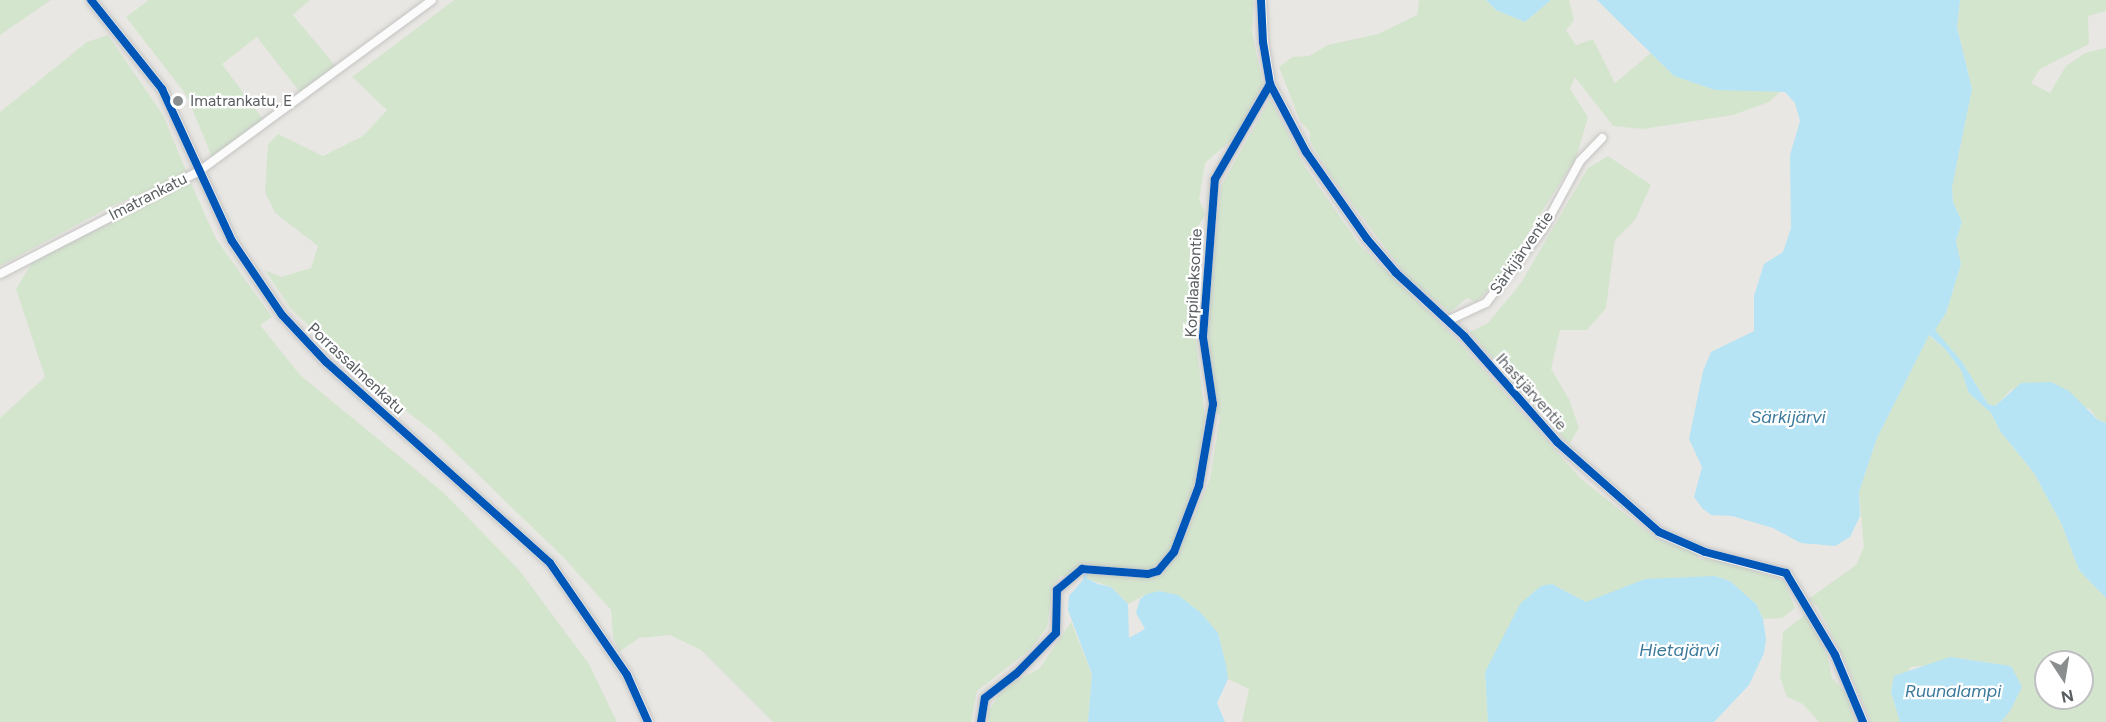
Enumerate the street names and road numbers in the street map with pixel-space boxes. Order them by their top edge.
street label: Imatrankatu [106,169,190,225]
street label: Särkijärventie [1486,208,1558,298]
street label: Korpilaaksontie [1182,228,1206,338]
street label: Porrassalmenkatu [303,319,409,419]
street label: Ihastjärventie [1491,350,1571,434]

